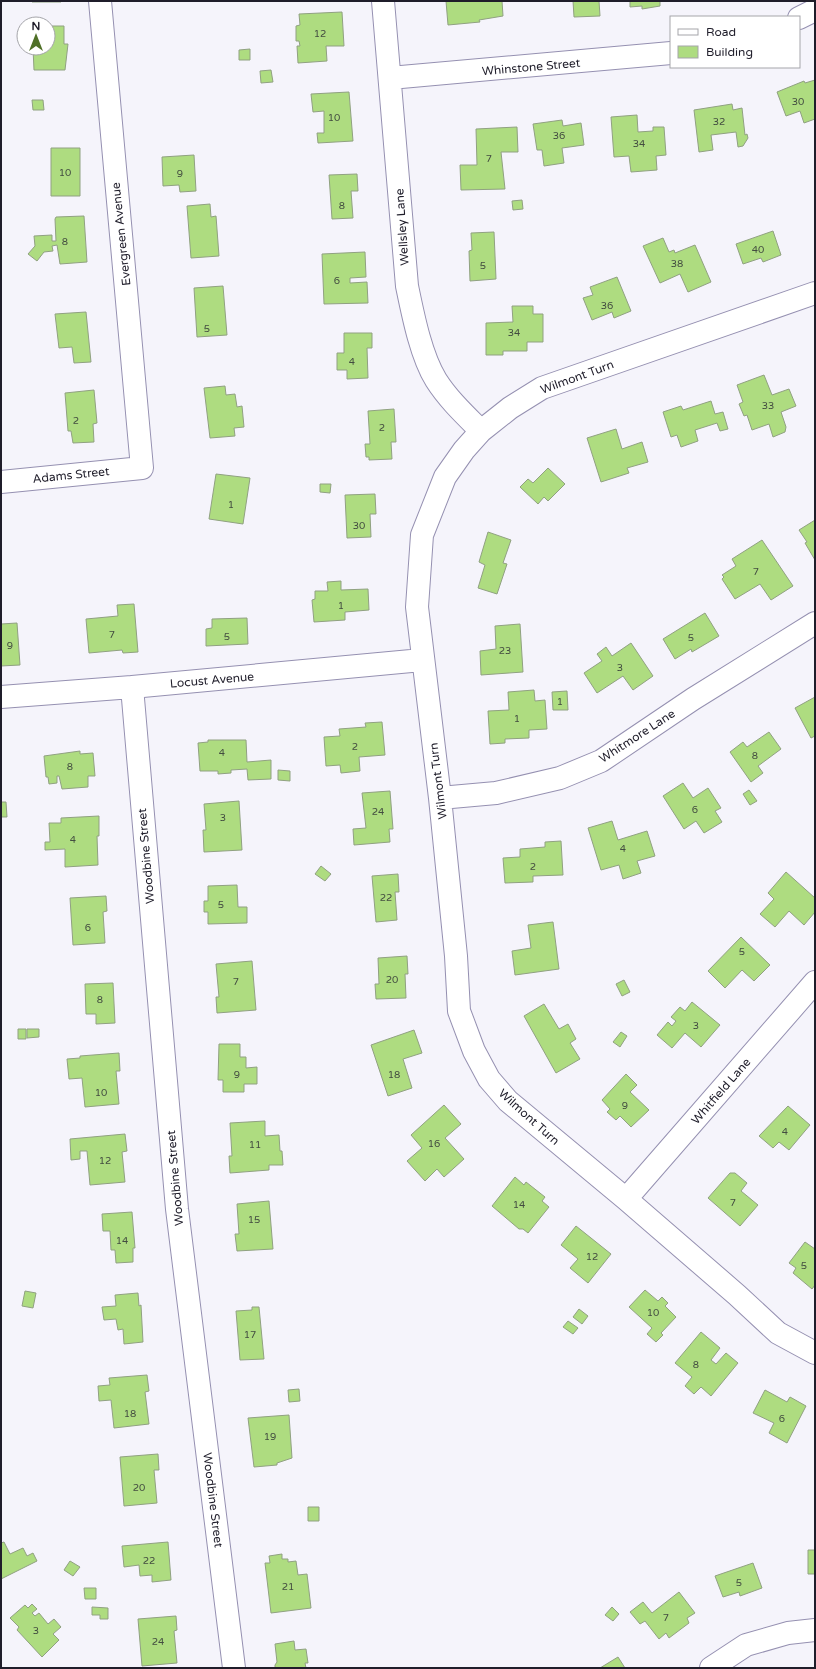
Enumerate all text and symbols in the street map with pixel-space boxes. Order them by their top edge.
north arrow [16,16,56,56]
legend [670,16,800,68]
text: N [32,20,40,33]
text: Road [706,25,736,39]
house number: 12 [314,28,326,40]
text: Building [706,45,753,59]
street label: Whinstone Street [481,56,581,78]
house number: 30 [792,96,804,108]
house number: 10 [328,112,340,124]
house number: 32 [713,116,725,128]
house number: 36 [553,130,565,142]
house number: 34 [633,138,645,150]
house number: 7 [486,153,492,165]
house number: 10 [59,167,71,179]
house number: 9 [177,168,183,180]
street label: Evergreen Avenue [109,181,133,286]
street label: Wellsley Lane [392,188,412,266]
house number: 8 [339,200,345,212]
house number: 8 [62,236,68,248]
house number: 40 [752,244,764,256]
house number: 38 [671,258,683,270]
house number: 5 [480,260,486,272]
house number: 6 [334,275,340,287]
house number: 36 [601,300,613,312]
house number: 5 [204,323,210,335]
house number: 34 [508,327,520,339]
house number: 4 [349,356,355,368]
street label: Wilmont Turn [538,357,616,397]
house number: 33 [762,400,774,412]
house number: 2 [73,415,79,427]
house number: 2 [379,422,385,434]
street label: Adams Street [32,464,111,486]
house number: 1 [228,499,234,511]
house number: 30 [353,520,365,532]
house number: 7 [753,566,759,578]
house number: 1 [338,600,344,612]
house number: 7 [109,629,115,641]
house number: 5 [224,631,230,643]
house number: 5 [688,632,694,644]
house number: 9 [7,640,13,652]
house number: 23 [499,645,511,657]
house number: 3 [617,662,623,674]
street label: Locust Avenue [169,669,255,691]
house number: 1 [557,696,563,708]
street label: Whitmore Lane [597,706,678,766]
house number: 1 [514,713,520,725]
house number: 2 [352,741,358,753]
street label: Wilmont Turn [426,742,450,820]
house number: 4 [219,747,225,759]
house number: 8 [752,750,758,762]
house number: 8 [67,761,73,773]
house number: 6 [692,804,698,816]
house number: 24 [372,806,384,818]
street label: Woodbine Street [135,807,157,904]
house number: 3 [220,812,226,824]
house number: 4 [70,834,76,846]
house number: 4 [620,843,626,855]
house number: 2 [530,861,536,873]
house number: 22 [380,892,392,904]
house number: 5 [218,899,224,911]
house number: 6 [85,922,91,934]
house number: 5 [739,946,745,958]
house number: 20 [386,974,398,986]
house number: 7 [233,976,239,988]
house number: 8 [97,994,103,1006]
house number: 3 [693,1020,699,1032]
street label: Whitfield Lane [689,1055,754,1127]
house number: 9 [234,1069,240,1081]
house number: 18 [388,1069,400,1081]
street label: Wilmont Turn [496,1086,562,1148]
house number: 10 [95,1087,107,1099]
house number: 9 [622,1100,628,1112]
house number: 4 [782,1126,788,1138]
street label: Woodbine Street [164,1129,186,1226]
house number: 16 [428,1138,440,1150]
house number: 11 [249,1139,261,1151]
house number: 12 [99,1155,111,1167]
house number: 7 [730,1197,736,1209]
house number: 14 [513,1199,525,1211]
house number: 15 [248,1214,260,1226]
house number: 14 [116,1235,128,1247]
house number: 12 [586,1251,598,1263]
house number: 5 [801,1260,807,1272]
house number: 10 [647,1307,659,1319]
house number: 17 [244,1329,256,1341]
house number: 8 [693,1359,699,1371]
house number: 18 [124,1408,136,1420]
house number: 6 [779,1413,785,1425]
house number: 19 [264,1431,276,1443]
street label: Woodbine Street [200,1452,226,1549]
house number: 20 [133,1482,145,1494]
house number: 22 [143,1555,155,1567]
house number: 5 [736,1577,742,1589]
house number: 21 [282,1581,294,1593]
house number: 7 [663,1612,669,1624]
house number: 3 [33,1625,39,1637]
house number: 24 [152,1636,164,1648]

